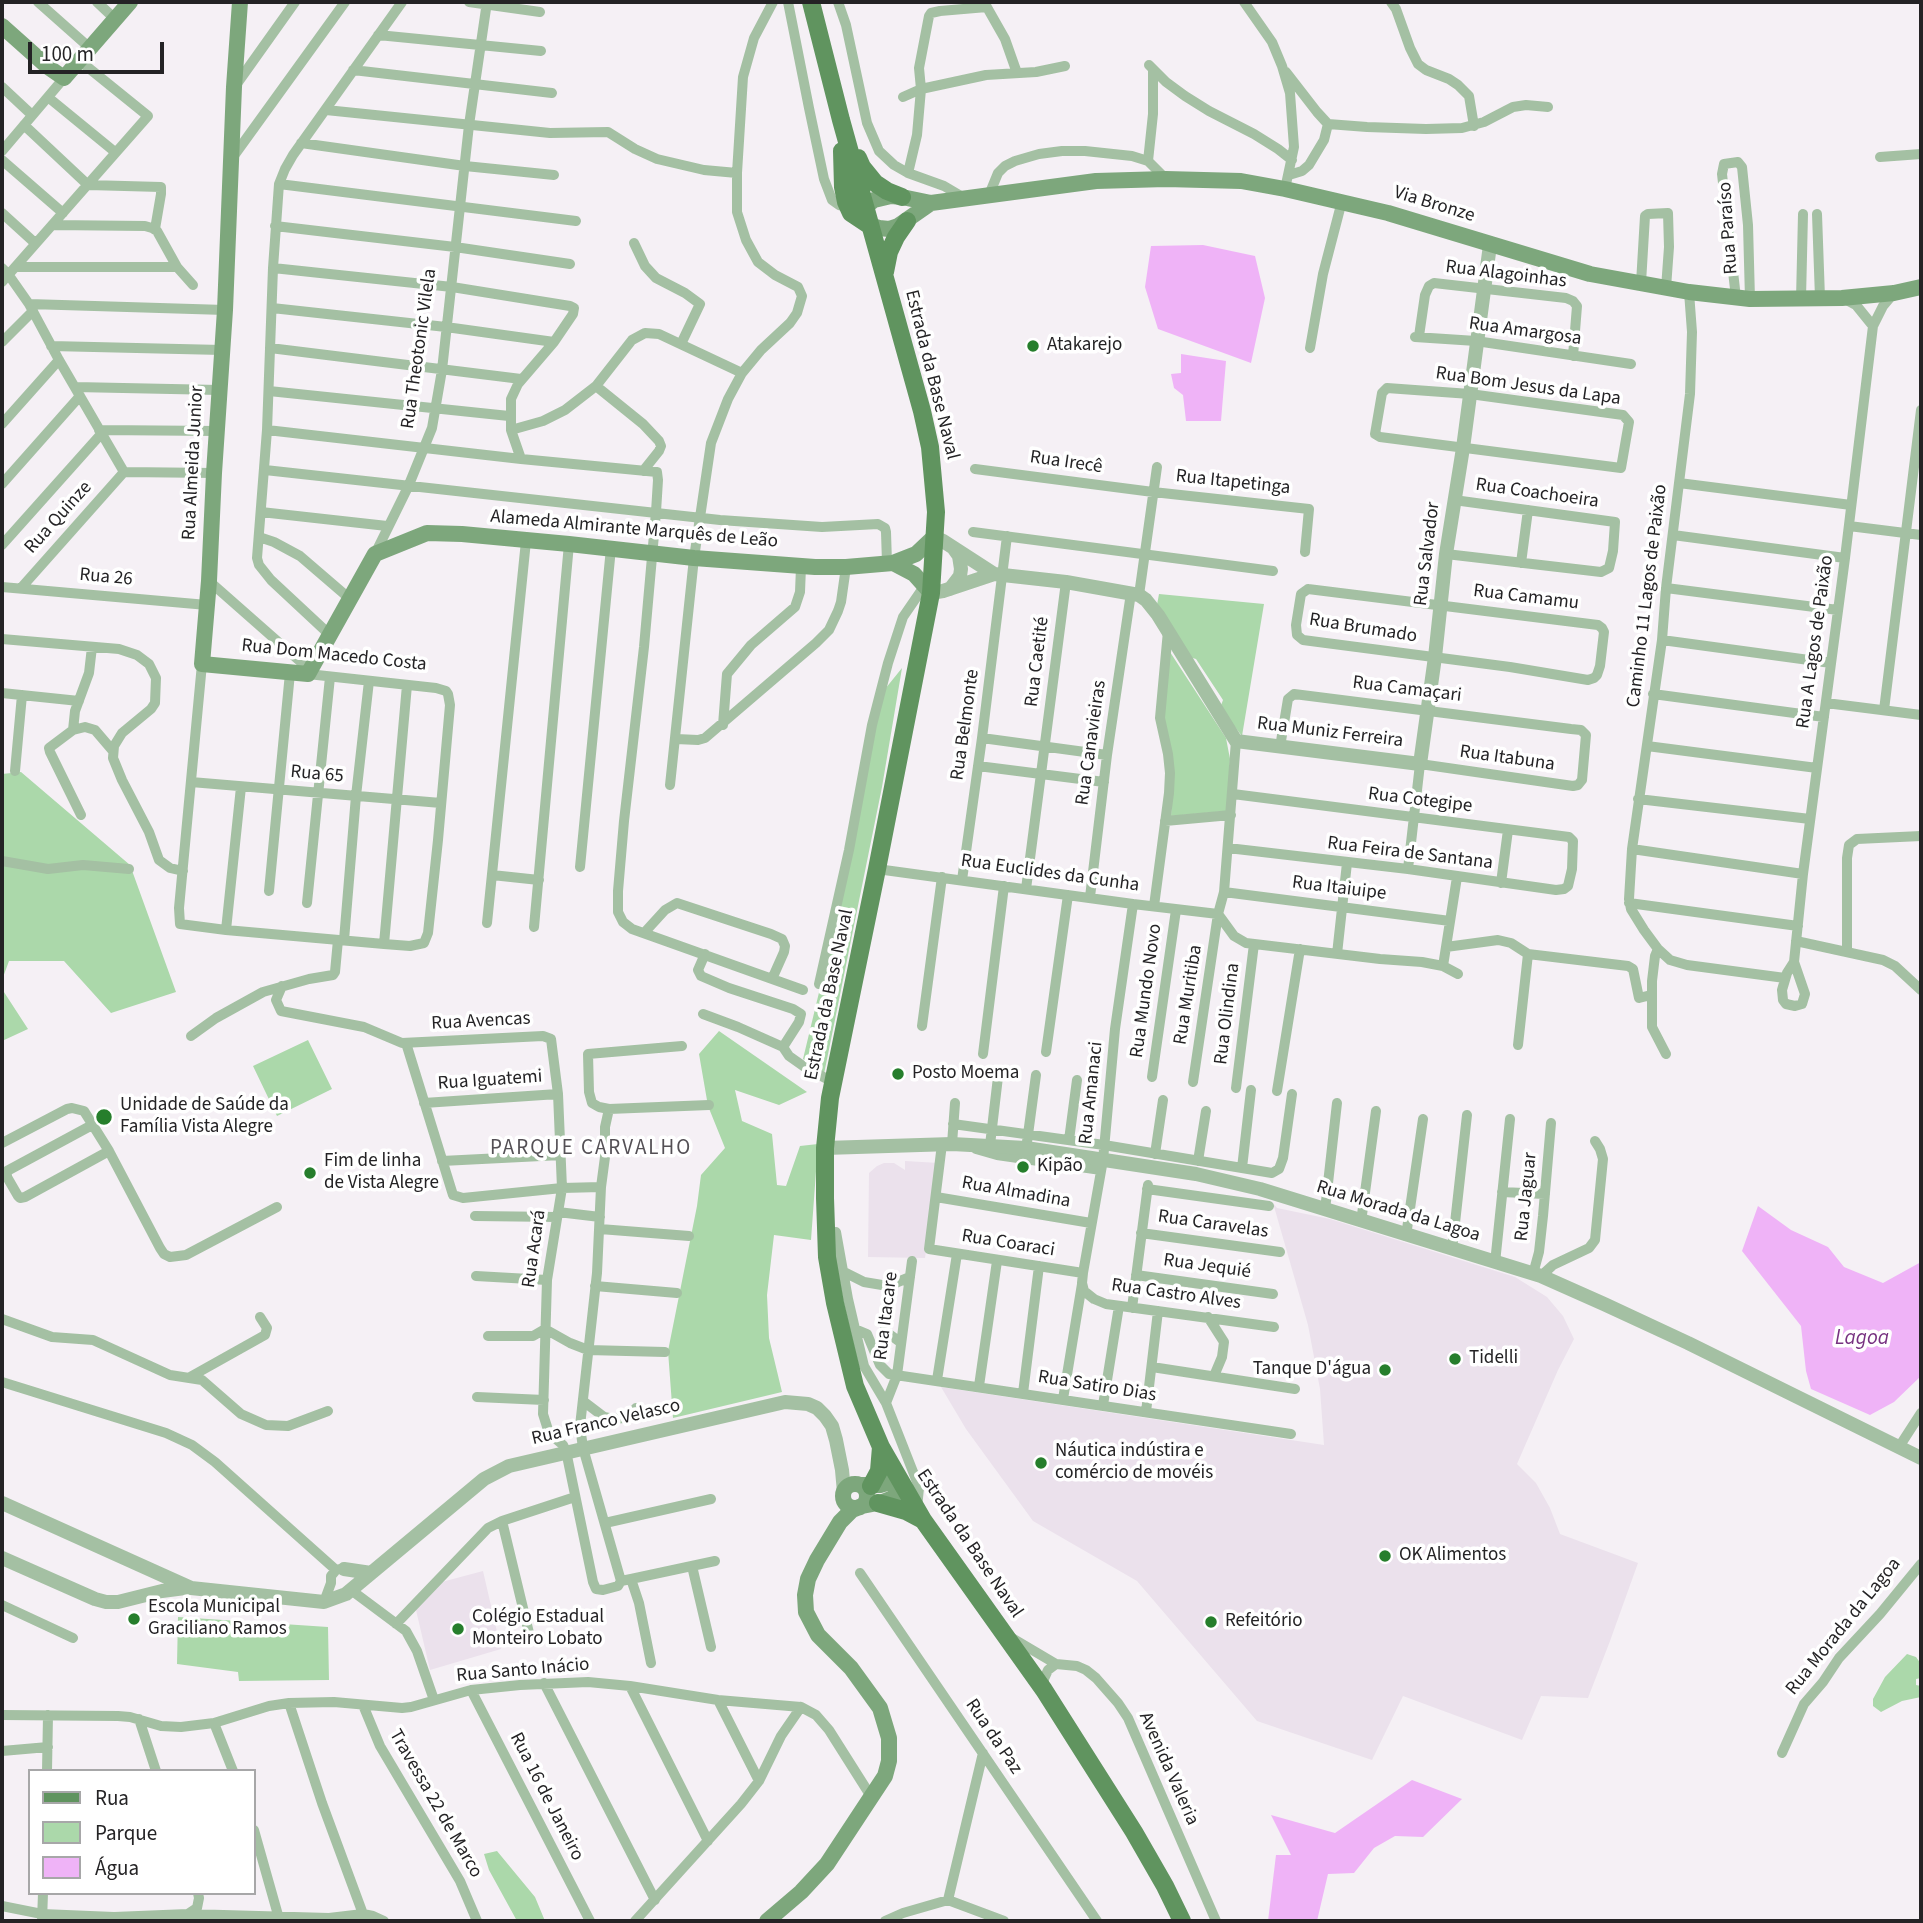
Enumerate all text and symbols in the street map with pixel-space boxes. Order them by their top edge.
scale bar [32,28,168,72]
text: 100 m [41,39,94,69]
street label: Rua Paraíso [1714,181,1744,275]
street label: Via Bronze [1391,182,1477,228]
street label: Rua Alagoinhas [1444,256,1568,294]
street label: Rua Theotonic Vilela [397,267,443,431]
street label: Estrada da Base Naval [899,288,963,462]
street label: Rua Amargosa [1467,313,1583,351]
place label: Atakarejo [1047,335,1122,357]
marker: Atakarejo [1025,338,1041,354]
street label: Rua Bom Jesus da Lapa [1434,363,1622,411]
street label: Rua Almeida Junior [179,385,209,541]
street label: Rua Irecê [1028,447,1104,479]
street label: Rua Itapetinga [1175,466,1291,500]
street label: Rua Coachoeira [1474,474,1600,514]
street label: Rua Quinze [20,477,98,559]
street label: Caminho 11 Lagos de Paixão [1623,483,1673,709]
street label: Rua Salvador [1410,501,1446,607]
street label: Alameda Almirante Marquês de Leão [489,506,779,554]
street label: Rua A Lagos de Paixão [1793,554,1839,730]
street label: Rua 26 [78,564,134,592]
street label: Rua Camamu [1472,580,1580,616]
street label: Rua Brumado [1307,609,1419,649]
street label: Rua Caetité [1021,616,1055,708]
street label: Rua Dom Macedo Costa [240,635,428,677]
street label: Rua Belmonte [947,668,985,782]
street label: Rua Camaçari [1351,672,1463,708]
street label: Rua Canavieiras [1072,679,1112,807]
street label: Rua Muniz Ferreira [1256,713,1404,753]
street label: Rua Itabuna [1458,741,1556,777]
street label: Rua 65 [289,761,345,789]
street label: Rua Cotegipe [1367,783,1473,819]
street label: Rua Feira de Santana [1326,833,1494,875]
street label: Rua Euclides da Cunha [959,850,1141,898]
street label: Rua Itaiuipe [1291,872,1387,906]
street label: Estrada da Base Naval [801,907,859,1083]
street label: Rua Mundo Novo [1126,922,1168,1060]
street label: Rua Muritiba [1170,943,1208,1047]
street label: Rua Olindina [1210,962,1246,1066]
street label: Rua Avencas [431,1008,531,1036]
street label: Rua Amanaci [1075,1040,1109,1146]
place label: Posto Moema [912,1063,1019,1085]
street label: Rua Iguatemi [437,1066,543,1096]
marker: Posto Moema [890,1066,906,1082]
place label: Unidade de Saúde da Família Vista Alegre [120,1095,289,1139]
marker: Unidade de Saúde da Família Vista Alegre [94,1107,114,1127]
district label: PARQUE CARVALHO [492,1136,690,1162]
place label: Fim de linha de Vista Alegre [324,1151,439,1195]
street label: Rua Jaguar [1511,1151,1543,1243]
place label: Kipão [1037,1156,1083,1178]
marker: Kipão [1015,1159,1031,1175]
marker: Fim de linha de Vista Alegre [302,1165,318,1181]
street label: Rua Almadina [960,1172,1072,1214]
street label: Rua Morada da Lagoa [1313,1176,1483,1248]
street label: Rua Caravelas [1156,1206,1270,1244]
street label: Rua Acará [518,1208,552,1290]
street label: Rua Coaraci [960,1225,1056,1263]
street label: Rua Jequié [1162,1250,1252,1284]
street label: Rua Itacare [870,1270,904,1362]
street label: Rua Castro Alves [1110,1275,1242,1315]
water label: Lagoa [1835,1326,1889,1352]
place label: Tidelli [1469,1348,1518,1370]
marker: Tidelli [1447,1351,1463,1367]
place label: Tanque D'água [1253,1359,1371,1381]
marker: Tanque D'água [1377,1362,1393,1378]
street label: Rua Satiro Dias [1036,1366,1158,1408]
street label: Rua Franco Velasco [529,1395,683,1451]
place label: Náutica indústira e comércio de movéis [1055,1441,1213,1485]
marker: Náutica indústira e comércio de movéis [1033,1455,1049,1471]
street label: Estrada da Base Naval [911,1465,1027,1623]
place label: OK Alimentos [1399,1545,1506,1567]
marker: OK Alimentos [1377,1548,1393,1564]
street label: Rua Morada da Lagoa [1782,1554,1906,1700]
place label: Escola Municipal Graciliano Ramos [148,1597,287,1641]
place label: Colégio Estadual Monteiro Lobato [472,1607,604,1651]
marker: Escola Municipal Graciliano Ramos [126,1611,142,1627]
place label: Refeitório [1225,1611,1302,1633]
marker: Refeitório [1203,1614,1219,1630]
marker: Colégio Estadual Monteiro Lobato [450,1621,466,1637]
street label: Rua Santo Inácio [456,1654,590,1688]
street label: Rua da Paz [959,1695,1027,1779]
street label: Avenida Valeria [1133,1709,1203,1829]
street label: Travessa 22 de Marco [383,1726,487,1882]
street label: Rua 16 de Janeiro [504,1729,588,1865]
legend [28,1769,256,1895]
text: Rua [95,1783,129,1813]
text: Parque [95,1818,157,1848]
text: Água [95,1853,139,1883]

